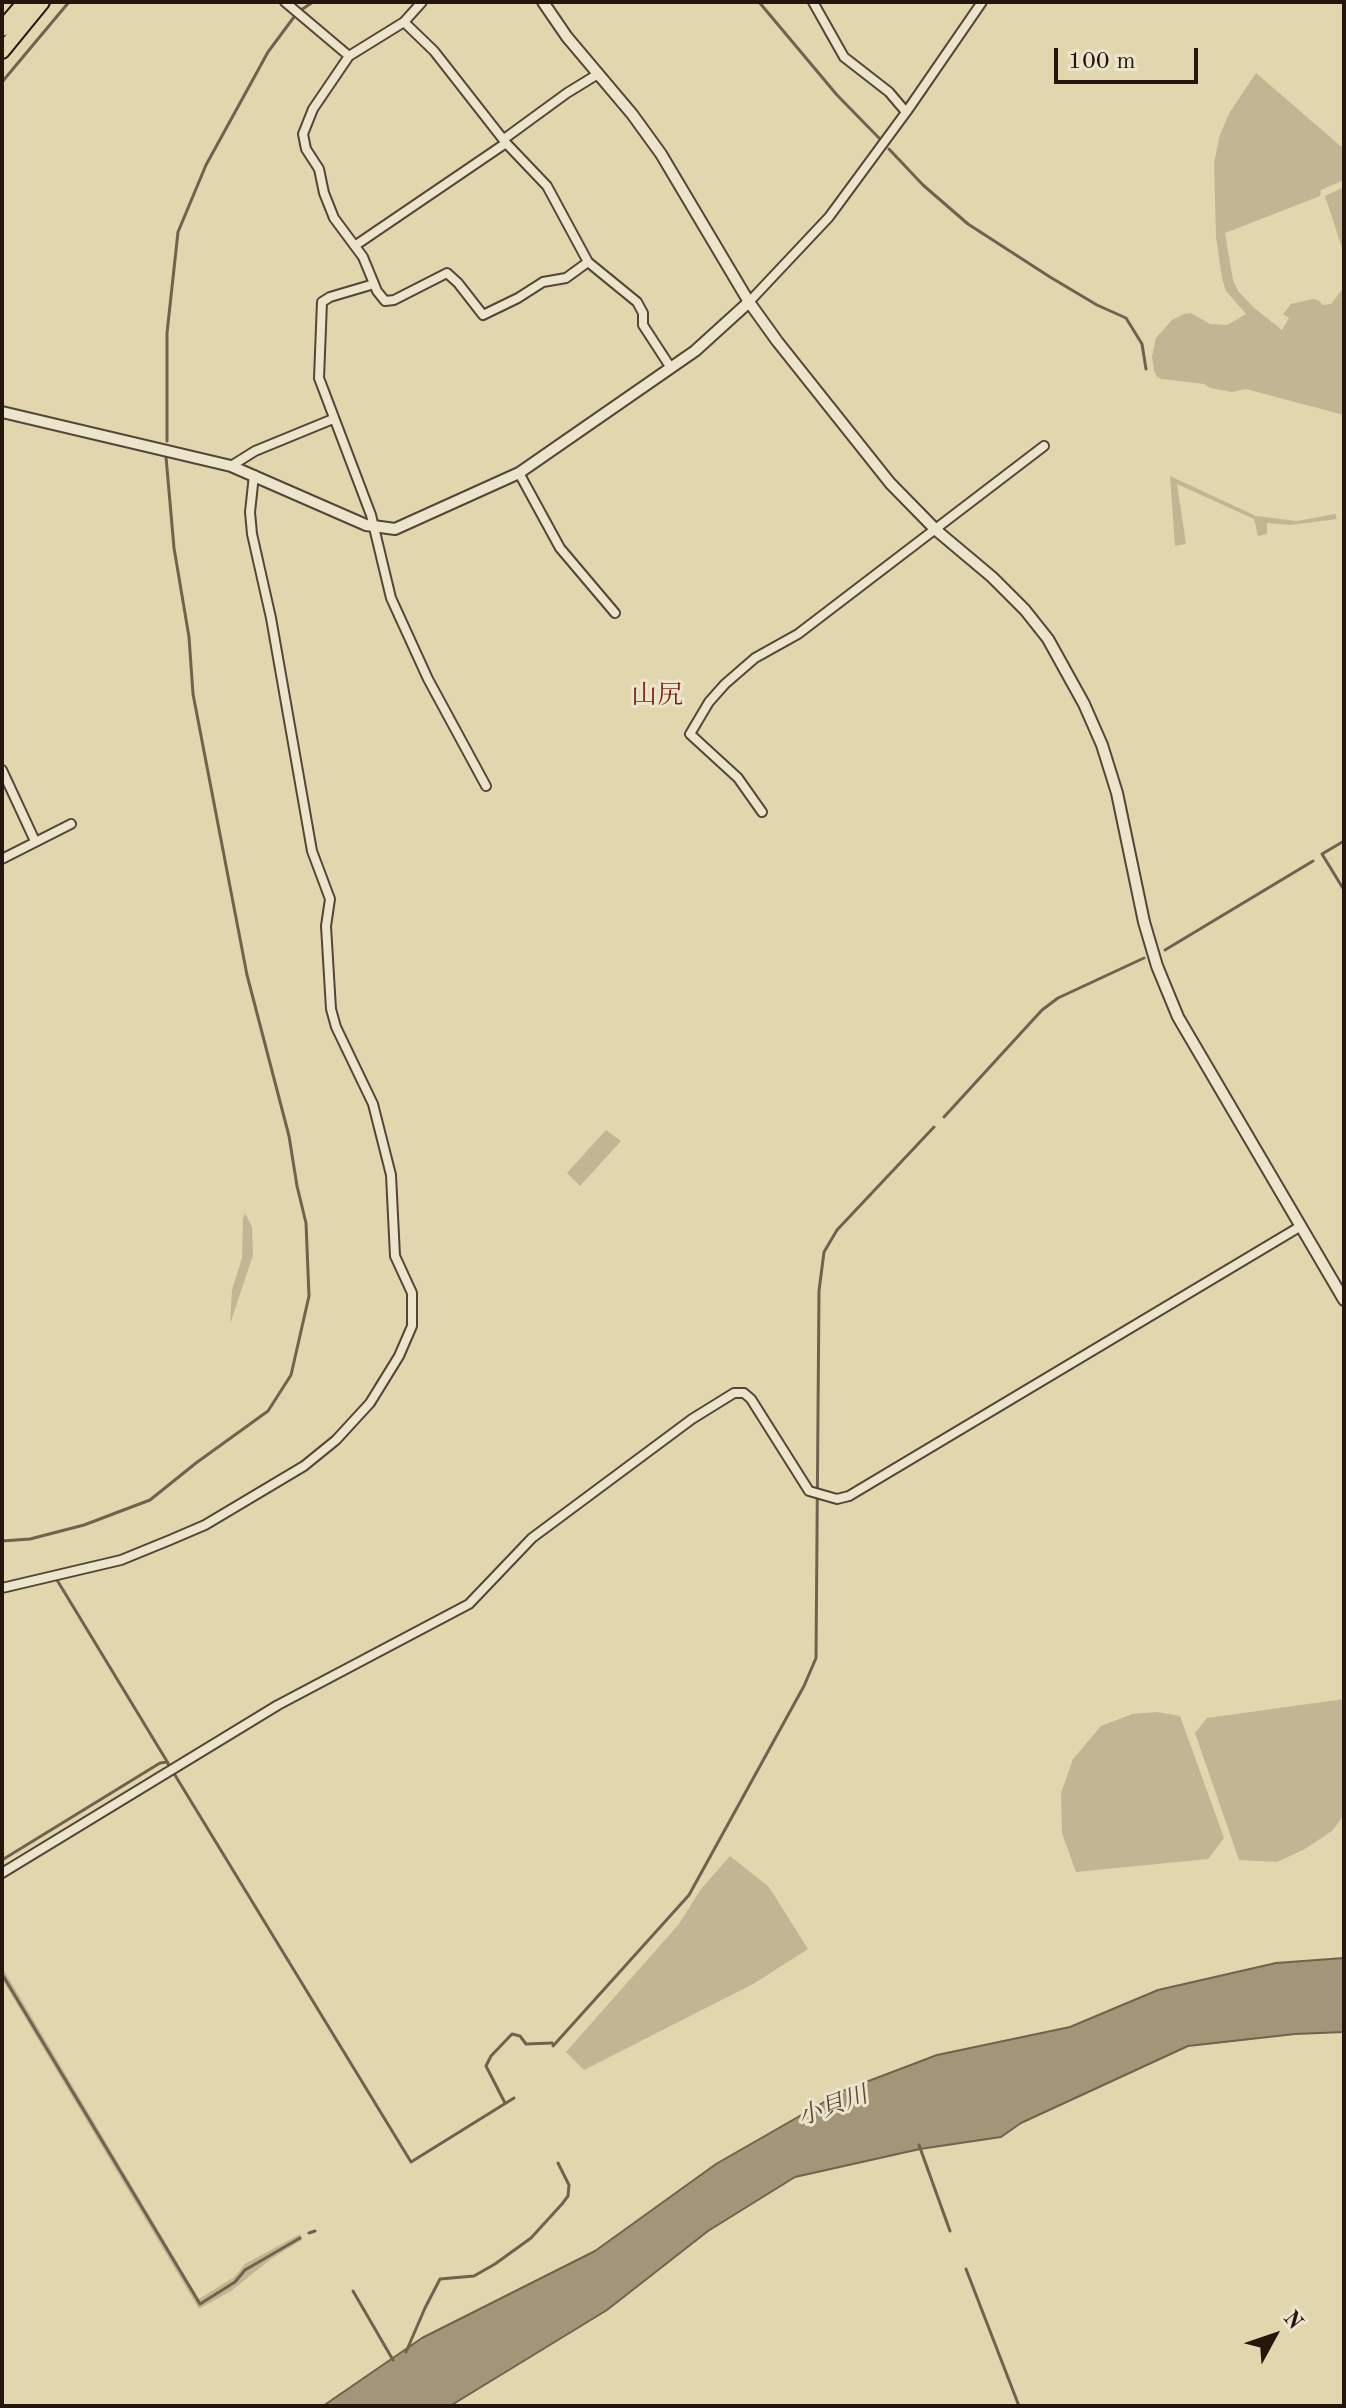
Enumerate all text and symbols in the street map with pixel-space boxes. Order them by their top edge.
scale bar [1058,32,1202,82]
text: 100 m [1068,50,1136,74]
district label: 山尻 [631,680,683,712]
water label: 小貝川 [794,2081,872,2133]
north arrow [1234,2296,1314,2376]
text: N [1279,2307,1306,2334]

